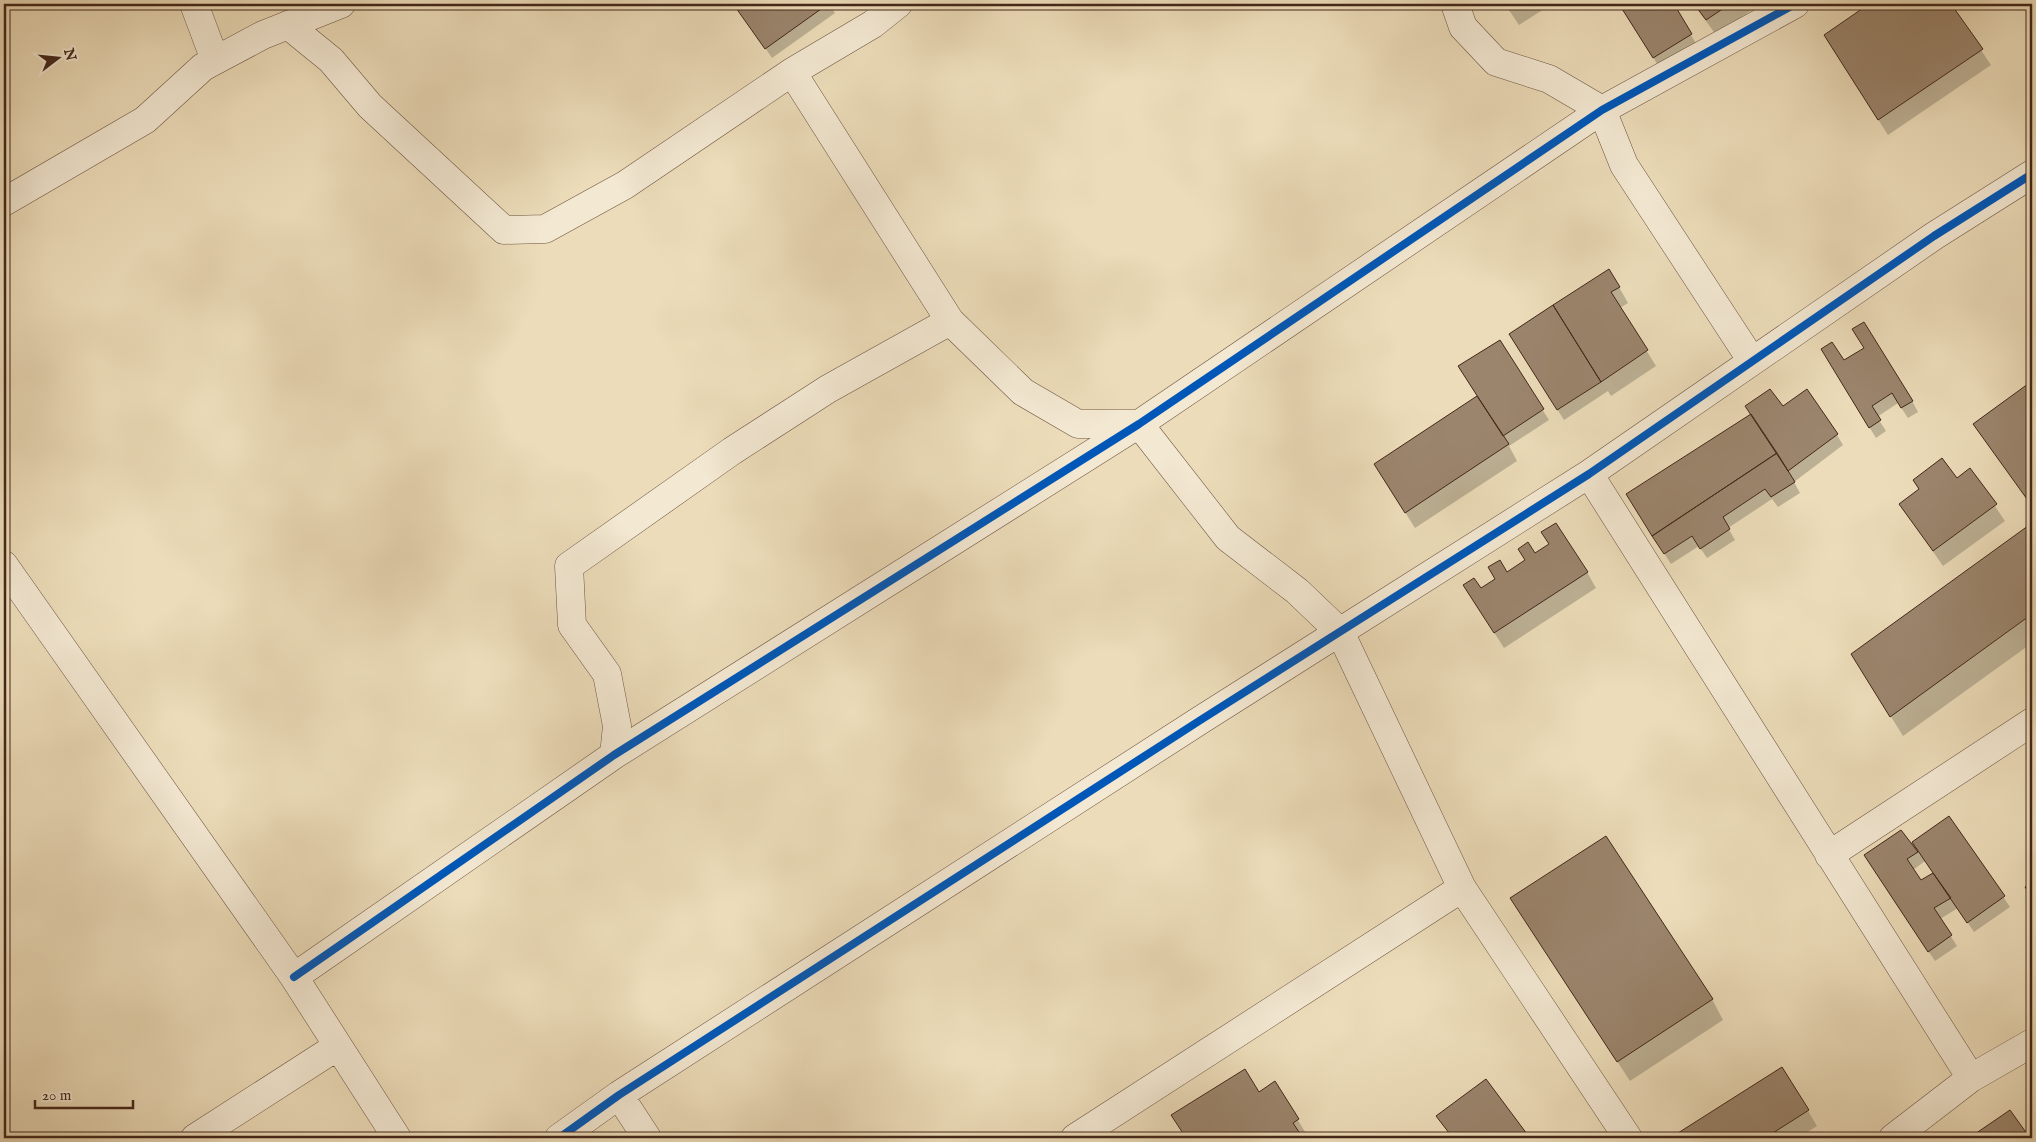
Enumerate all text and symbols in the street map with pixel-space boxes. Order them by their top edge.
north arrow [32,32,82,82]
text: N [59,45,80,63]
scale bar [35,1077,132,1109]
text: 20 m [42,1086,72,1105]

